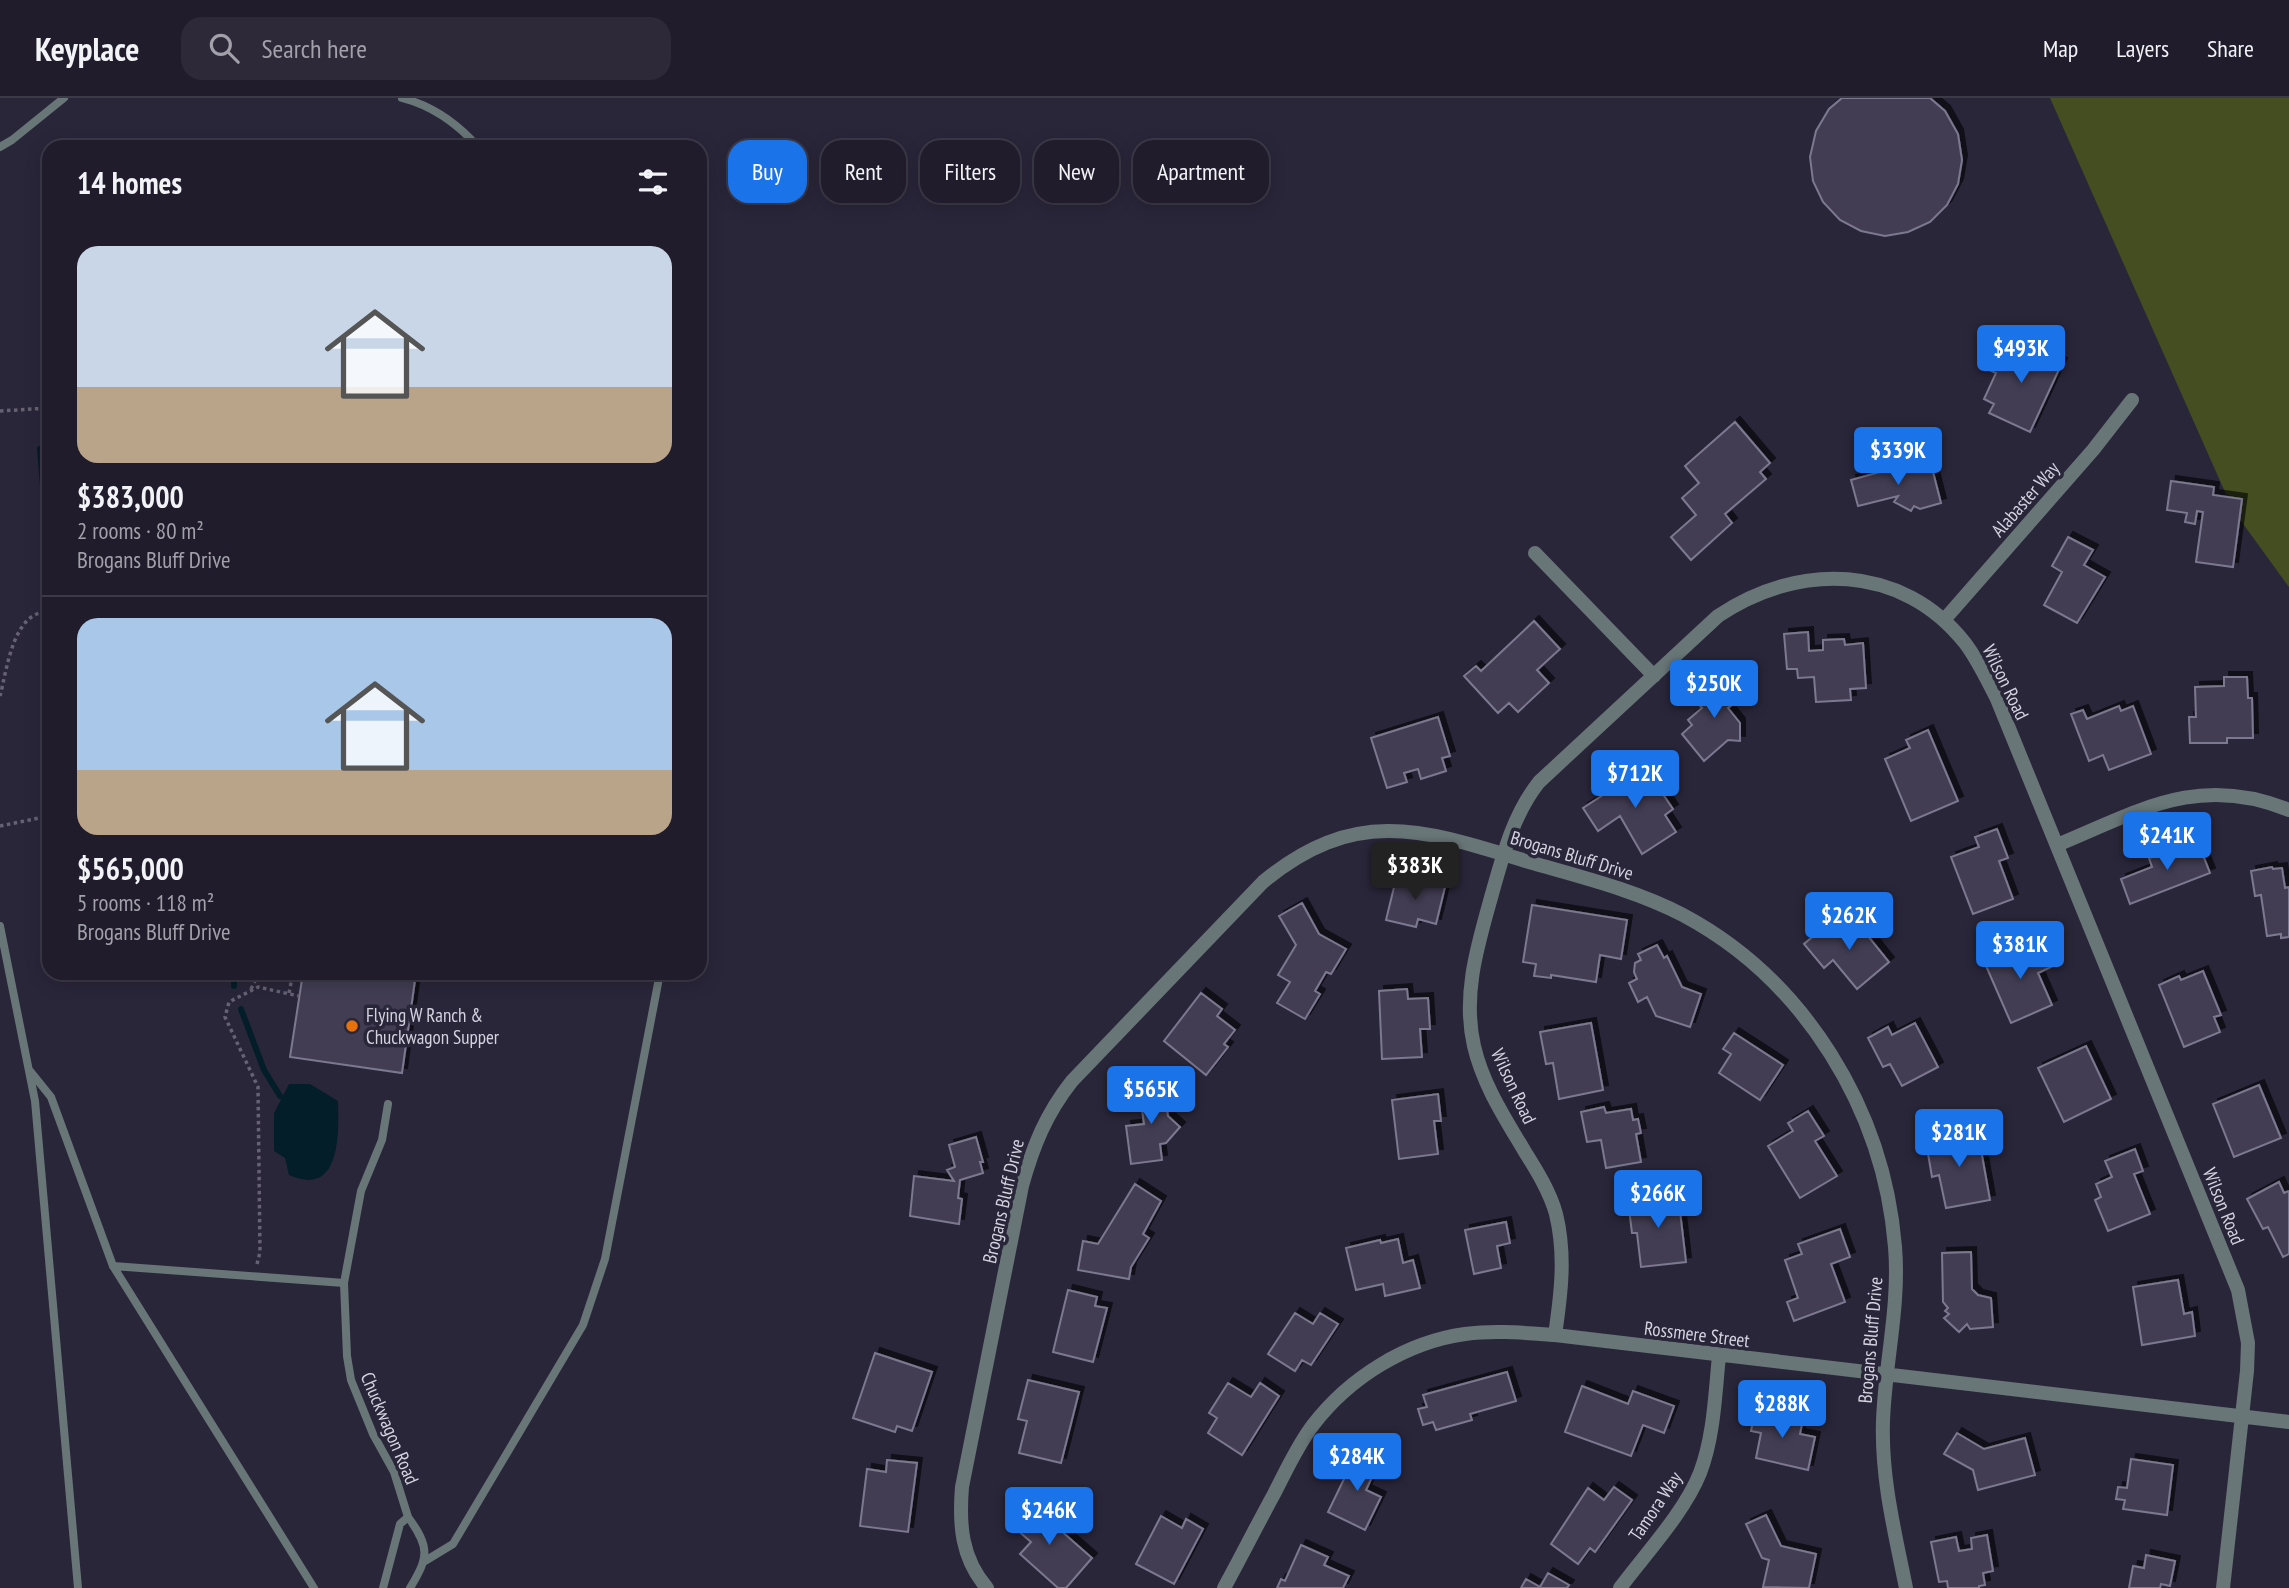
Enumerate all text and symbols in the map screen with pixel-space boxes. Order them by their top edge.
search box [181,17,671,80]
text: Keyplace [35,27,139,70]
icon: search [205,29,243,67]
text: Search here [261,32,367,65]
text: Map [2043,33,2078,64]
text: Layers [2116,33,2169,64]
text: Share [2207,33,2254,64]
chip: Buy [728,140,807,203]
chip: Rent [821,140,906,203]
chip: Filters [920,140,1020,203]
chip: New [1034,140,1119,203]
chip: Apartment [1133,140,1269,203]
text: 14 homes [77,163,182,202]
icon: filters [634,163,672,201]
icon: home [312,291,438,417]
pin: $493K [1972,326,2070,385]
text: $493K [1993,333,2049,362]
pin: $339K [1849,428,1947,487]
text: $339K [1870,435,1926,464]
street label: Alabaster Way [1986,456,2065,542]
text: $383,000 [77,477,184,516]
text: 2 rooms · 80 m² [77,516,204,545]
text: Brogans Bluff Drive [77,545,231,574]
street label: Wilson Road [1978,640,2034,724]
pin: $250K [1665,660,1763,720]
icon: home [312,663,438,789]
text: $250K [1686,668,1742,697]
pin: $712K [1586,750,1684,810]
text: $712K [1607,758,1663,787]
pin: $241K [2118,812,2216,872]
text: $241K [2139,820,2195,849]
street label: Brogans Bluff Drive [1508,825,1636,885]
pin: $383K [1366,842,1464,902]
text: $565,000 [77,849,184,888]
text: $383K [1387,850,1443,879]
text: 5 rooms · 118 m² [77,888,214,917]
pin: $262K [1800,892,1898,952]
text: $262K [1821,900,1877,929]
text: Brogans Bluff Drive [77,917,231,946]
pin: $381K [1971,922,2069,981]
text: $381K [1992,929,2048,958]
place label: Flying W Ranch & Chuckwagon Supper [366,1003,500,1049]
marker: Flying W Ranch & Chuckwagon Supper [344,1018,360,1034]
street label: Wilson Road [1486,1044,1542,1128]
pin: $565K [1102,1066,1200,1126]
text: $565K [1123,1074,1179,1103]
pin: $281K [1910,1110,2008,1169]
text: $281K [1931,1117,1987,1146]
street label: Brogans Bluff Drive [977,1136,1029,1266]
street label: Wilson Road [2198,1164,2250,1248]
pin: $266K [1609,1170,1707,1230]
text: $266K [1630,1178,1686,1207]
street label: Brogans Bluff Drive [1853,1276,1887,1404]
street label: Rossmere Street [1643,1316,1752,1352]
street label: Chuckwagon Road [356,1368,424,1488]
pin: $288K [1733,1380,1831,1440]
text: $288K [1754,1388,1810,1417]
pin: $284K [1308,1434,1406,1493]
text: $284K [1329,1441,1385,1470]
street label: Tamora Way [1623,1466,1687,1545]
pin: $246K [1000,1488,1098,1547]
text: $246K [1021,1495,1077,1524]

